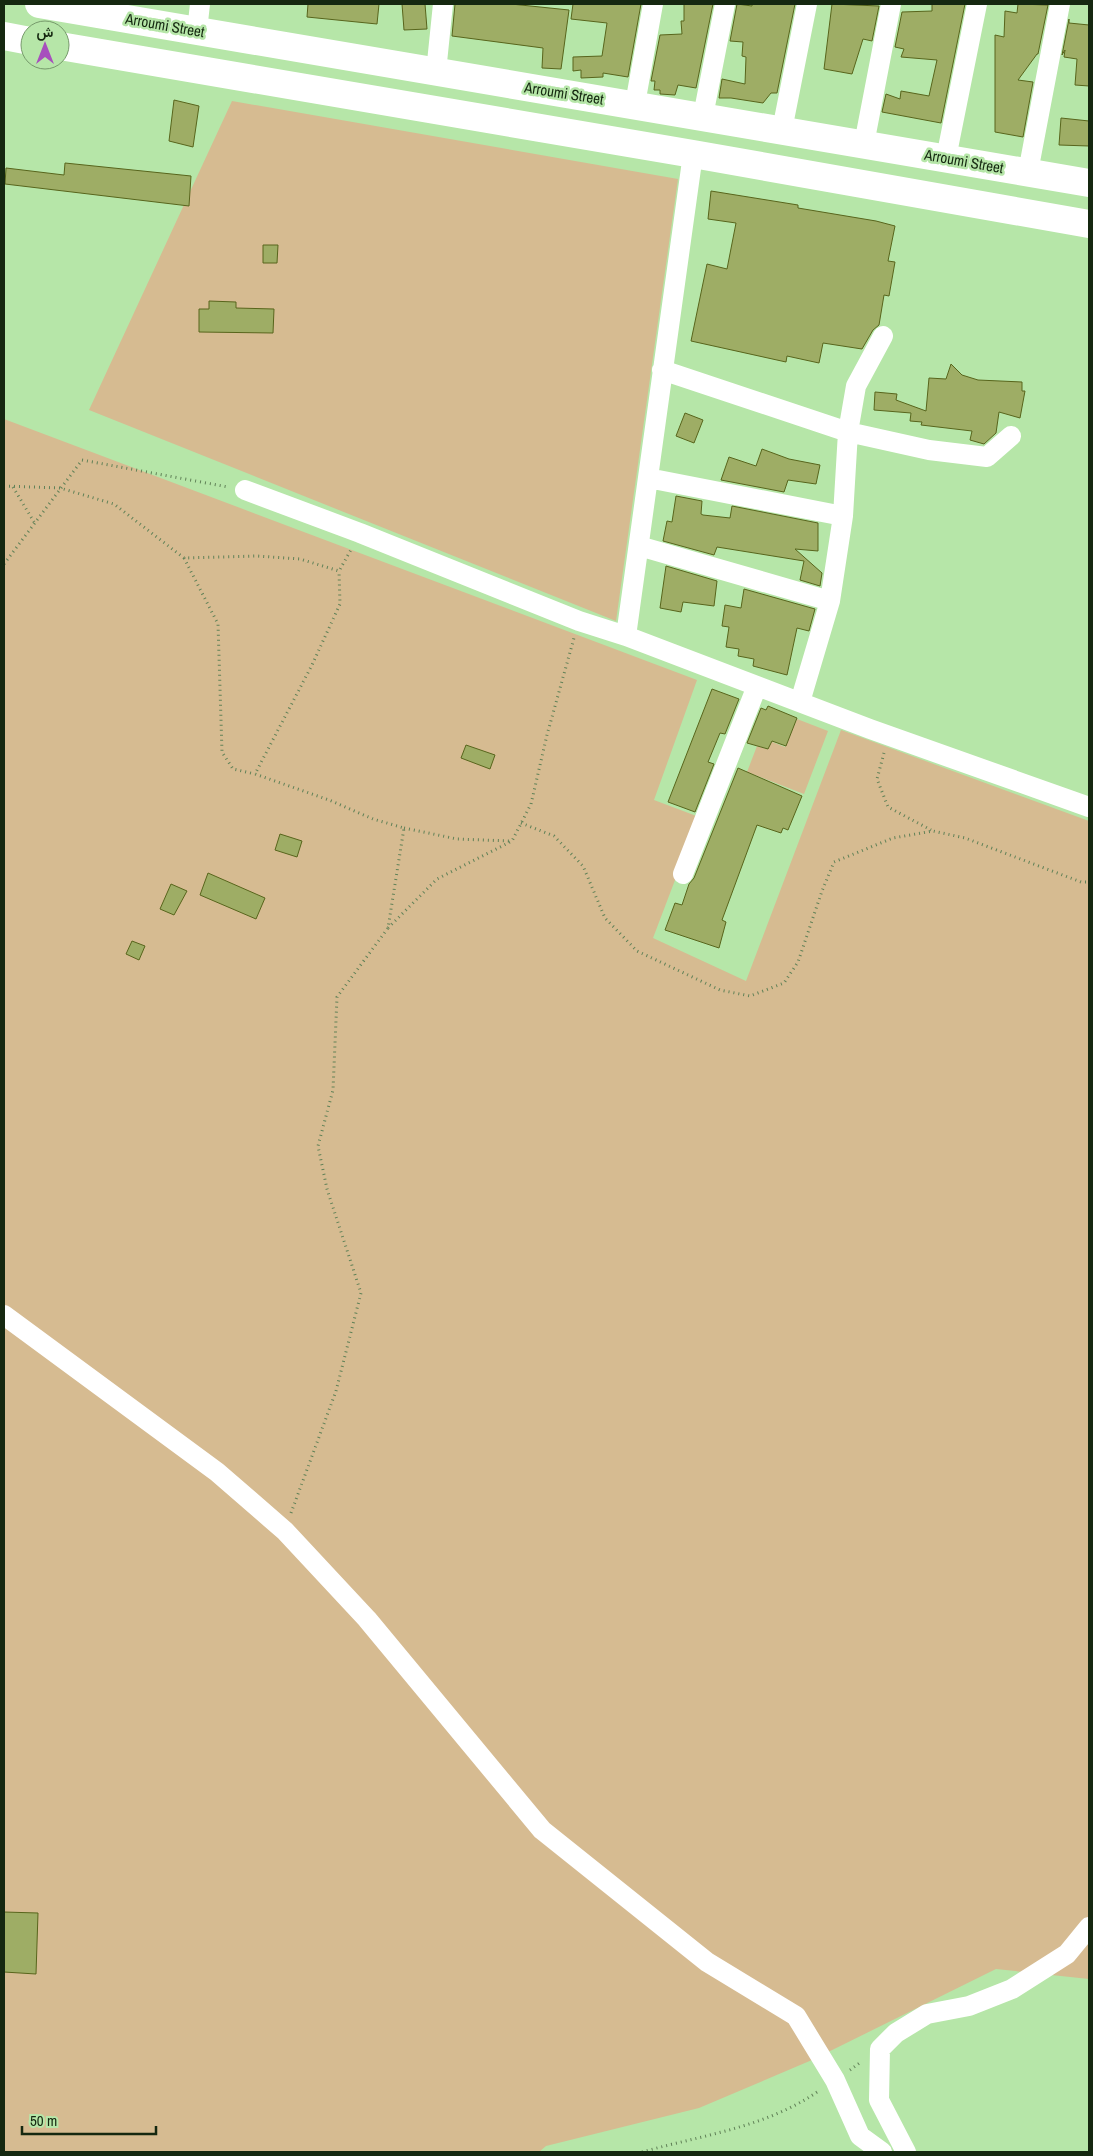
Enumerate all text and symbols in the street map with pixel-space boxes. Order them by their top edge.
street label: Arroumi Street [123,8,207,42]
north arrow [20,20,70,70]
text: ش [37,23,54,41]
street label: Arroumi Street [522,76,606,110]
street label: Arroumi Street [922,144,1006,178]
scale bar [22,2104,156,2136]
text: 50 m [30,2110,57,2131]

